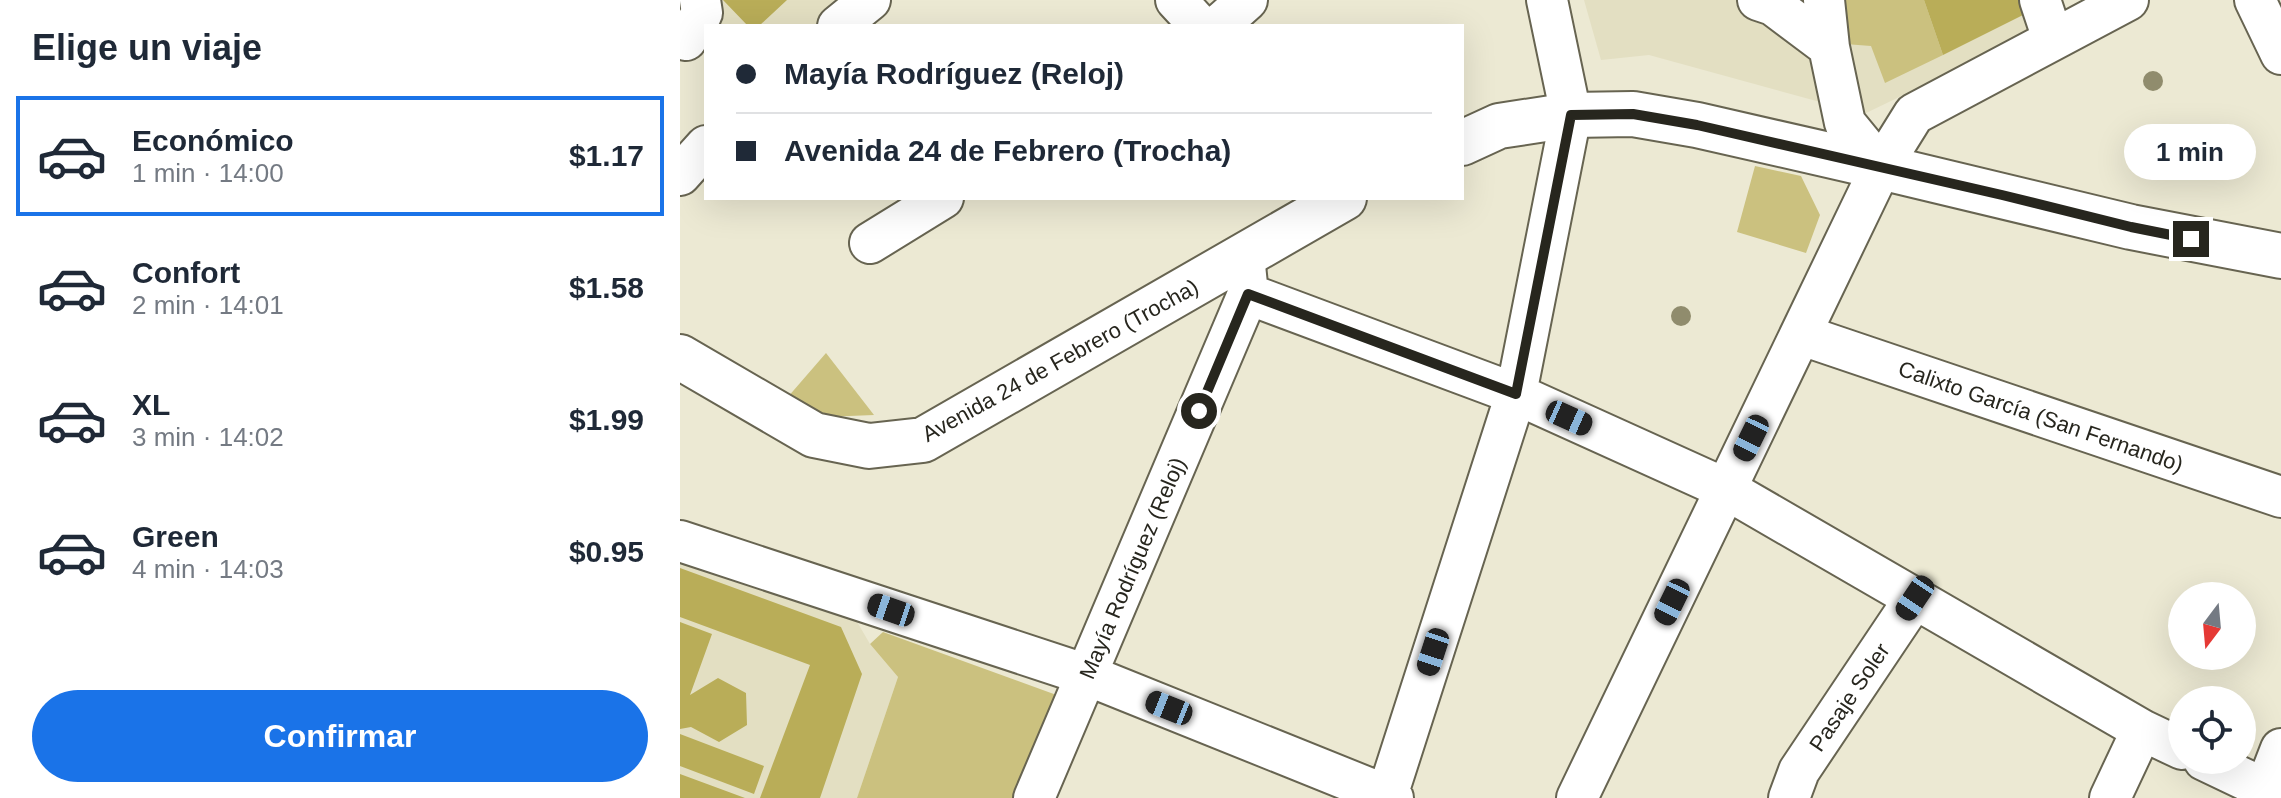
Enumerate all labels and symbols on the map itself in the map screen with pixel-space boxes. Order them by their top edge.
callout: 1 min [2125,123,2257,179]
route end [2173,221,2209,257]
street label: Avenida 24 de Febrero (Trocha) [918,274,1203,447]
street label: Calixto García (San Fernando) [1895,356,2187,477]
route start [1181,393,1217,429]
car [1542,397,1596,439]
car [1730,411,1772,465]
street label: Mayía Rodríguez (Reloj) [1074,454,1191,683]
car [1892,571,1938,625]
car [1651,575,1693,629]
north arrow [2168,582,2256,670]
car [864,591,918,629]
car [1414,625,1452,679]
street label: Pasaje Soler [1804,639,1895,756]
car [1142,688,1196,728]

